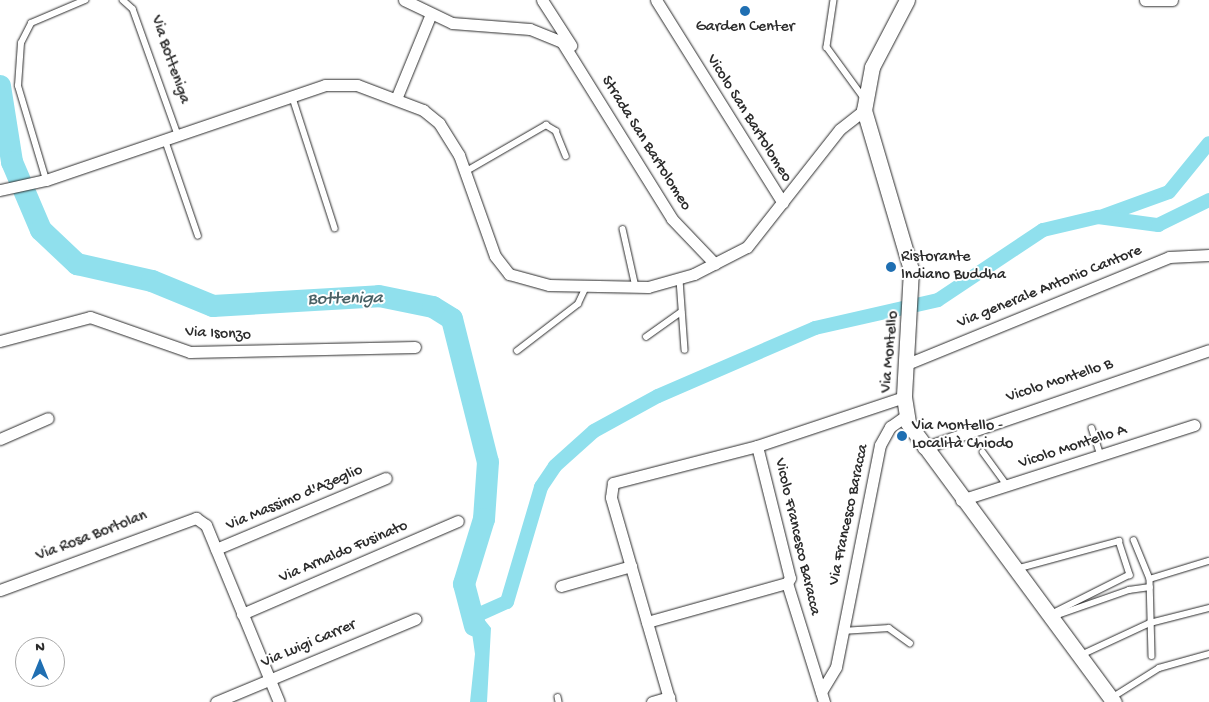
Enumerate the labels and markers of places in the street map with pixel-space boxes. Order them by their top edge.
marker: Garden Center [739,5,751,17]
place label: Garden Center [696,18,794,38]
place label: Ristorante Indiano Buddha [901,248,1006,286]
marker: Ristorante Indiano Buddha [885,261,897,273]
place label: Via Montello - Località Chiodo [912,417,1013,455]
marker: Via Montello - Località Chiodo [896,430,908,442]

